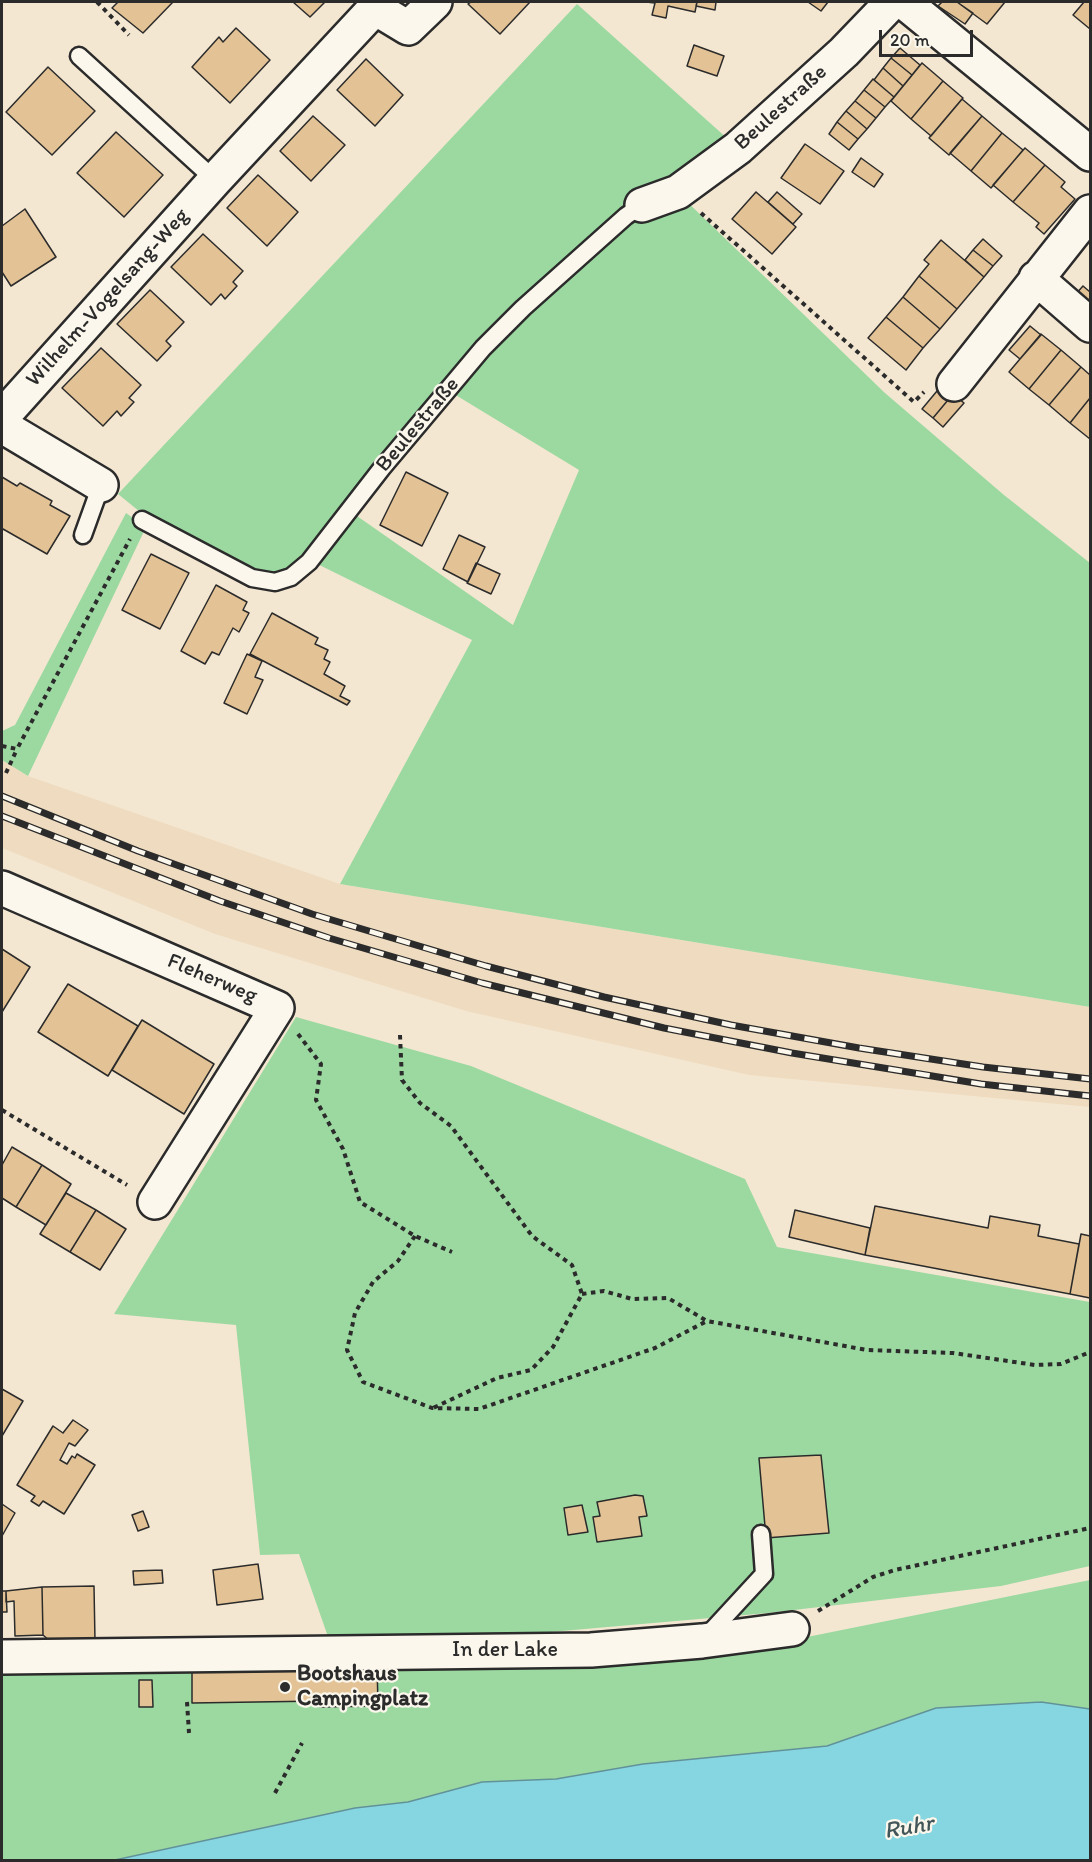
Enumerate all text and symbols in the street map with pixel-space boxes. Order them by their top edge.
scale bar [882,18,976,56]
text: 20 m [890,29,930,51]
street label: Beulestraße [729,59,833,157]
street label: Wilhelm-Vogelsang-Weg [21,203,195,393]
street label: Beulestraße [371,372,465,478]
street label: Fleherweg [163,948,261,1010]
street label: In der Lake [452,1637,558,1663]
place label: Bootshaus Campingplatz [297,1661,428,1712]
marker: Bootshaus Campingplatz [278,1680,292,1694]
water label: Ruhr [882,1810,936,1846]

